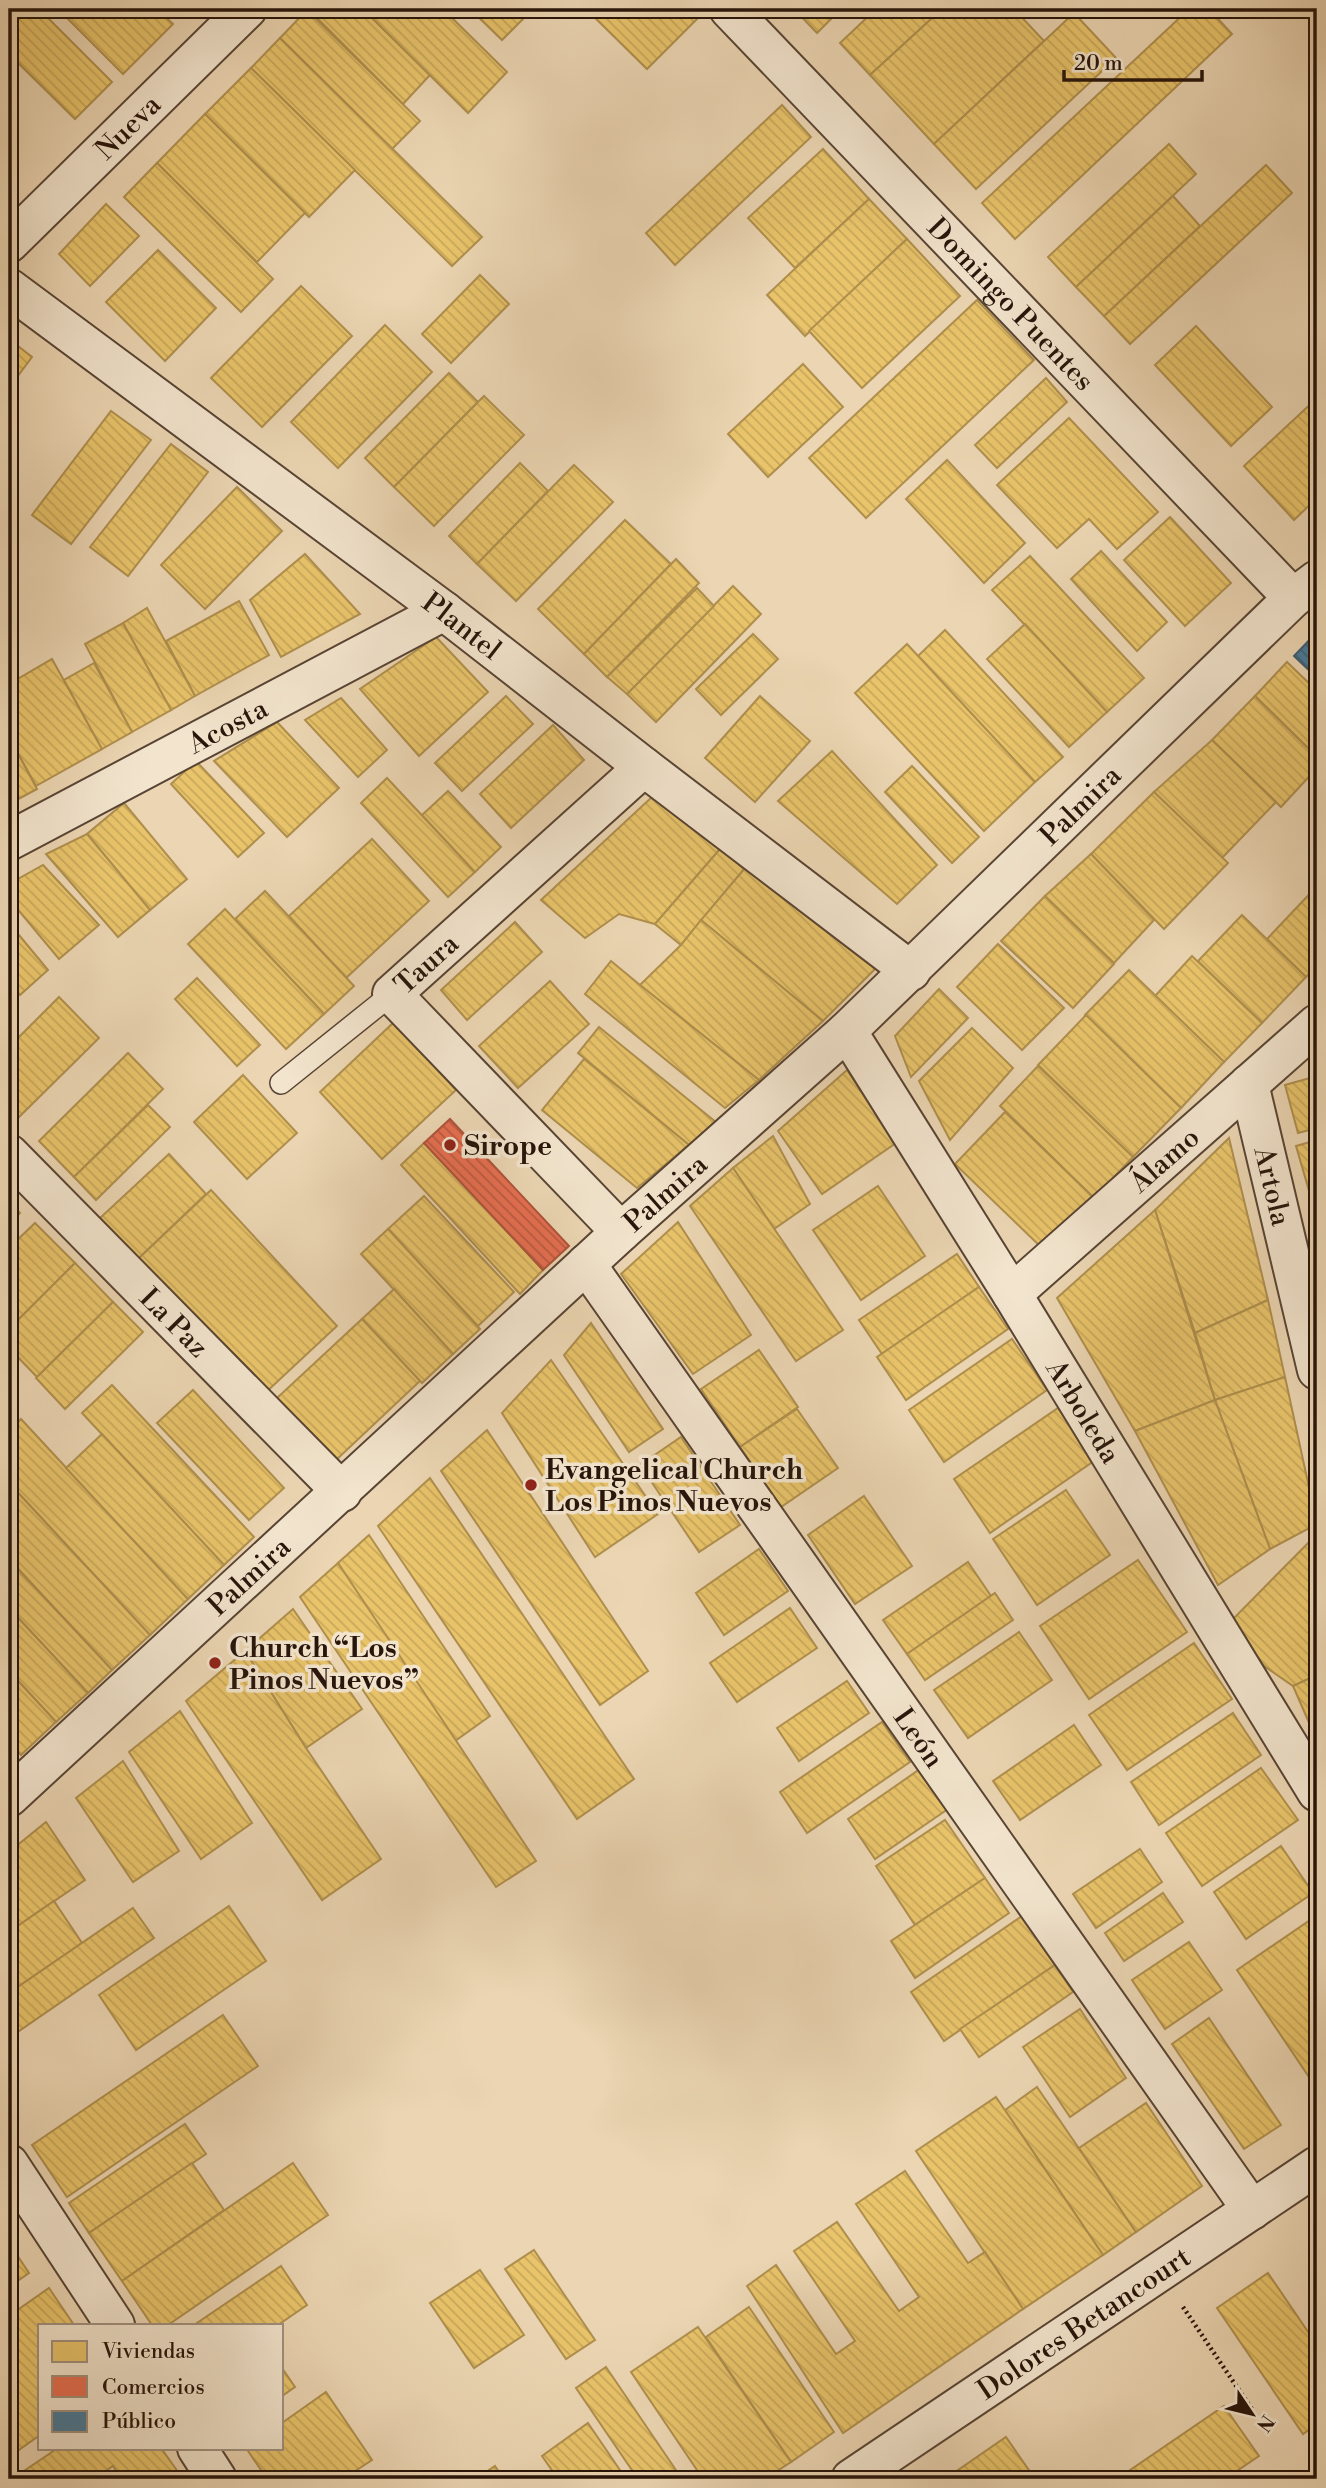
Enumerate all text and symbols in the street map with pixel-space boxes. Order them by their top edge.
scale bar [1064,38,1202,82]
text: 20 m [1074,51,1123,77]
street label: Nueva [88,87,169,168]
street label: Domingo Puentes [919,211,1101,399]
street label: Plantel [415,585,508,668]
street label: Acosta [181,691,275,763]
street label: Palmira [1033,758,1130,853]
street label: Taura [388,926,467,1002]
street label: Álamo [1121,1120,1207,1201]
place label: Sirope [464,1129,552,1164]
marker: Sirope [442,1137,458,1153]
street label: Artola [1245,1143,1298,1230]
street label: Palmira [617,1147,716,1240]
street label: La Paz [132,1281,215,1365]
street label: Arboleda [1037,1353,1128,1471]
place label: Evangelical Church Los Pinos Nuevos [545,1453,803,1520]
marker: Evangelical Church Los Pinos Nuevos [523,1477,539,1493]
street label: Palmira [201,1530,299,1624]
place label: Church “Los Pinos Nuevos” [229,1631,419,1698]
marker: Church “Los Pinos Nuevos” [207,1655,223,1671]
street label: León [885,1702,951,1775]
street label: Dolores Betancourt [971,2240,1198,2408]
legend [38,2324,284,2450]
text: Viviendas [101,2339,195,2365]
text: Comercios [102,2375,205,2401]
north arrow [1218,2380,1288,2450]
text: Público [102,2409,176,2435]
text: N [1251,2410,1279,2436]

